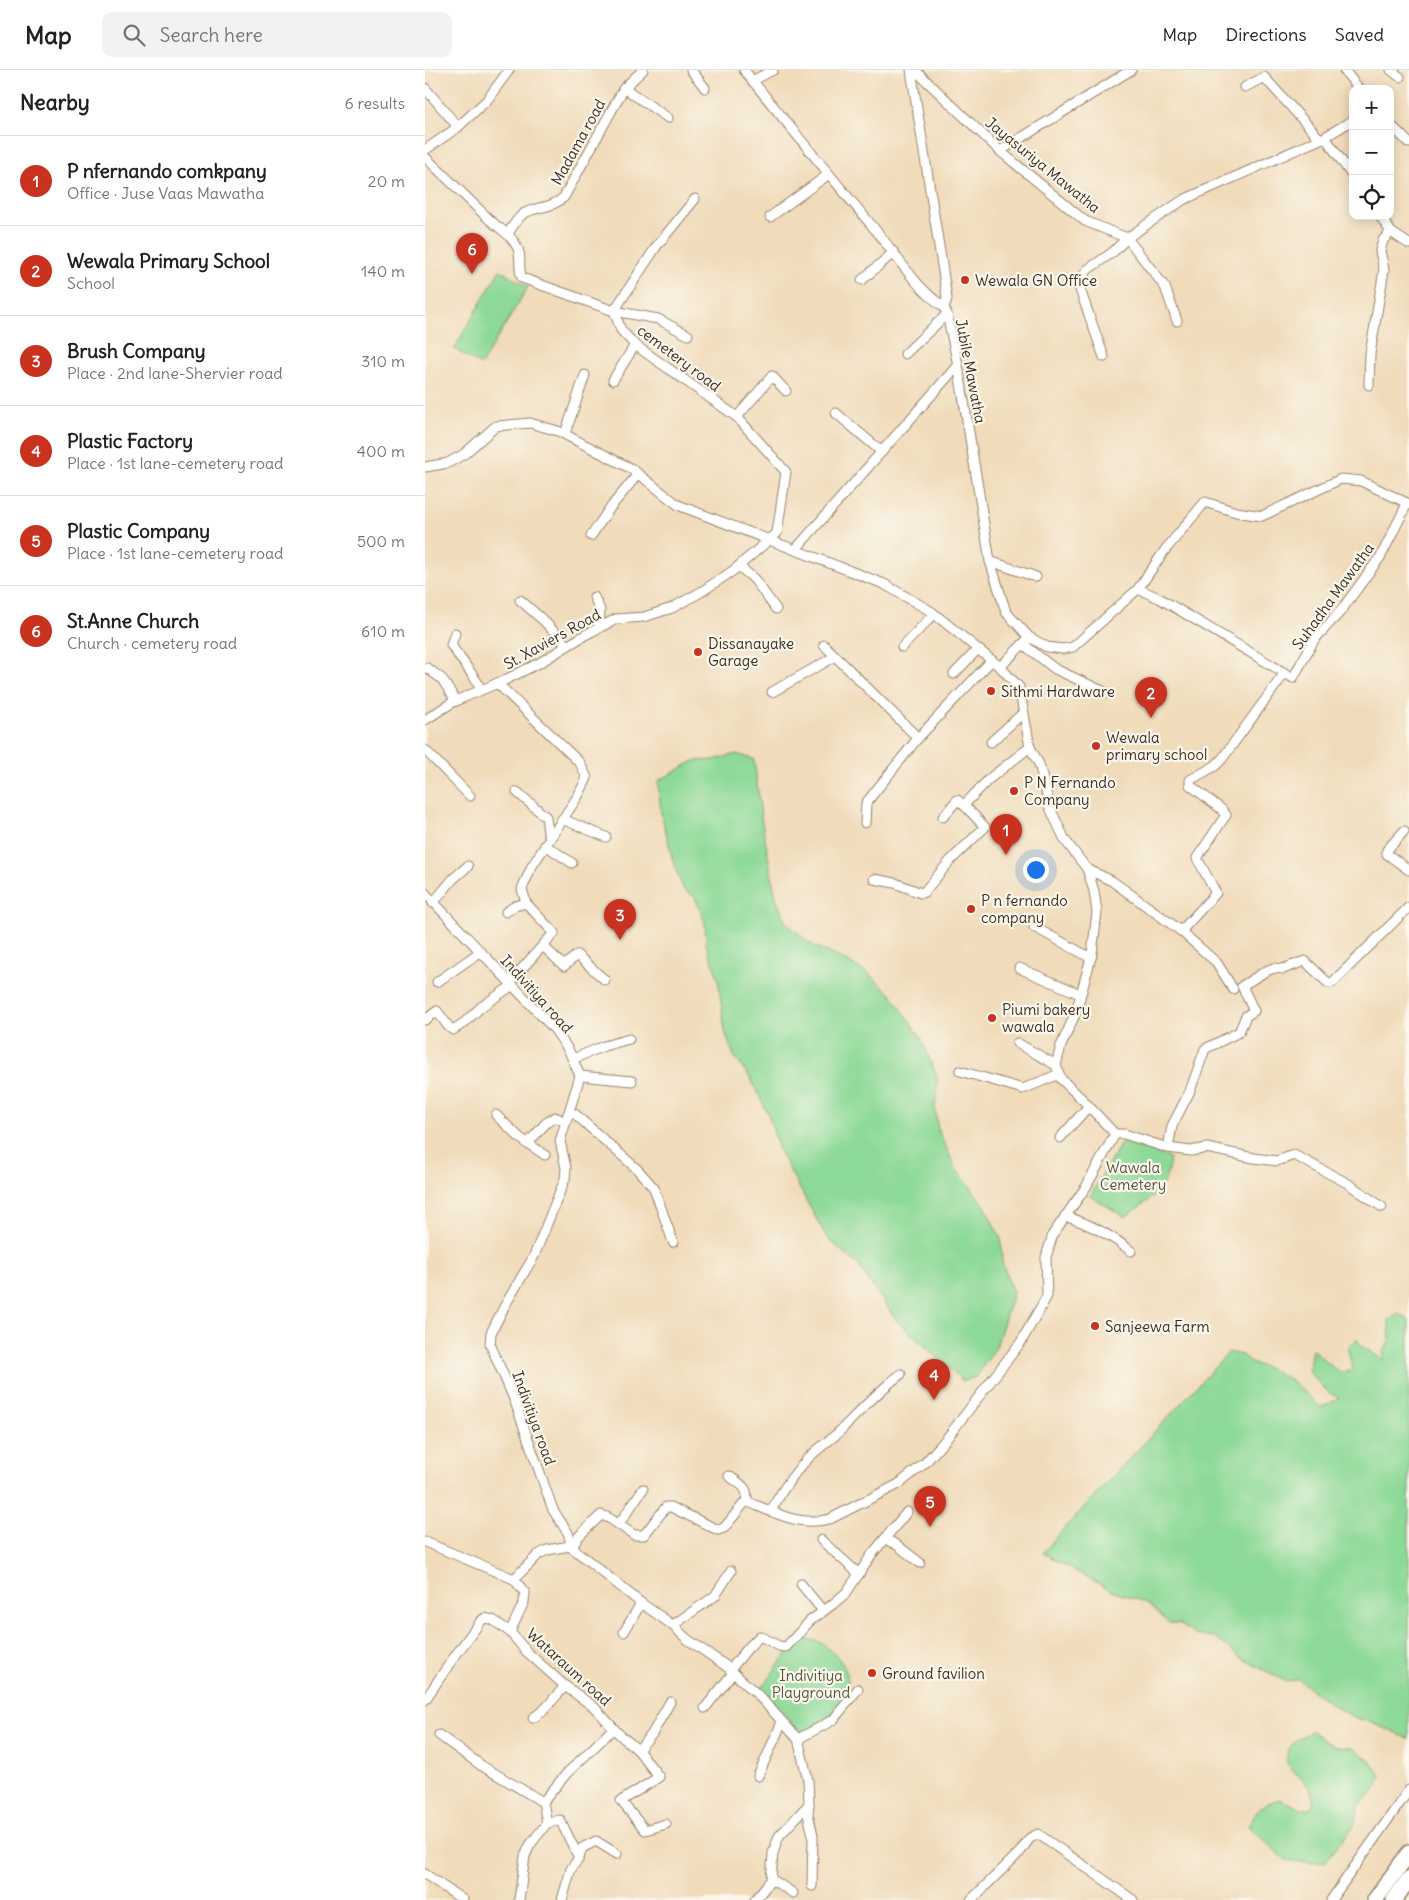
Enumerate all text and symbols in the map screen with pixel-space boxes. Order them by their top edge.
search box [102,12,452,57]
text: Map [25,20,72,50]
icon: search [120,21,148,49]
text: Search here [160,23,263,47]
text: Map [1162,23,1197,46]
text: Directions [1225,23,1307,46]
text: Saved [1335,23,1384,46]
map controls [1349,85,1394,220]
button: + [1349,85,1394,130]
text: Nearby [20,89,90,116]
text: 6 results [344,93,405,113]
street label: Madama road [547,96,609,188]
street label: Jayasuriya Mawatha [982,113,1105,217]
button: − [1349,130,1394,175]
text: P nfernando comkpany [67,159,267,183]
text: 1 [33,171,39,191]
text: 20 m [368,171,405,191]
button: locate [1349,175,1394,220]
text: Office · Juse Vaas Mawatha [67,183,264,203]
pin: 6 [456,233,488,274]
text: Wewala Primary School [67,249,270,273]
text: 2 [32,261,40,281]
text: 140 m [361,261,405,281]
place label: Wewala GN Office [975,271,1097,290]
text: School [67,273,115,293]
marker: Wewala GN Office [959,274,971,286]
street label: Jubile Mawatha [952,317,991,425]
street label: cemetery road [634,320,725,396]
text: Brush Company [67,339,205,363]
text: 3 [31,351,41,371]
text: 310 m [361,351,405,371]
text: Place · 2nd lane-Shervier road [67,363,283,383]
text: Plastic Factory [67,429,193,453]
text: 4 [31,441,41,461]
text: 400 m [357,441,405,461]
text: Place · 1st lane-cemetery road [67,453,283,473]
text: Plastic Company [67,519,210,543]
text: 5 [31,531,41,551]
text: 500 m [357,531,405,551]
street label: Suhadha Mawatha [1288,539,1378,653]
text: Place · 1st lane-cemetery road [67,543,283,563]
street label: St. Xaviers Road [500,604,604,673]
text: St.Anne Church [67,609,199,633]
text: 6 [31,621,41,641]
text: 610 m [361,621,405,641]
text: Church · cemetery road [67,633,237,653]
place label: Dissanayake Garage [708,634,794,670]
marker: Dissanayake Garage [692,646,704,658]
pin: 2 [1135,677,1167,718]
place label: Sithmi Hardware [1001,682,1115,701]
marker: Sithmi Hardware [985,685,997,697]
place label: Wewala primary school [1106,728,1207,764]
marker: Wewala primary school [1090,740,1102,752]
place label: P N Fernando Company [1024,773,1116,809]
marker: P N Fernando Company [1008,785,1020,797]
pin: 1 [990,814,1022,855]
your location [1023,857,1049,883]
place label: P n fernando company [981,891,1068,927]
pin: 3 [604,899,636,940]
marker: P n fernando company [965,903,977,915]
street label: Indivitiya road [497,951,577,1037]
place label: Piumi bakery wawala [1002,1000,1090,1036]
marker: Piumi bakery wawala [986,1012,998,1024]
park label: Wawala Cemetery [1100,1158,1166,1194]
place label: Sanjeewa Farm [1105,1317,1210,1336]
marker: Sanjeewa Farm [1089,1320,1101,1332]
pin: 4 [918,1359,950,1400]
street label: Indivitiya road [508,1368,560,1468]
pin: 5 [914,1486,946,1527]
street label: Wataraum road [523,1624,615,1710]
place label: Ground favilion [882,1664,985,1683]
park label: Indivitiya Playground [772,1666,850,1702]
marker: Ground favilion [866,1667,878,1679]

